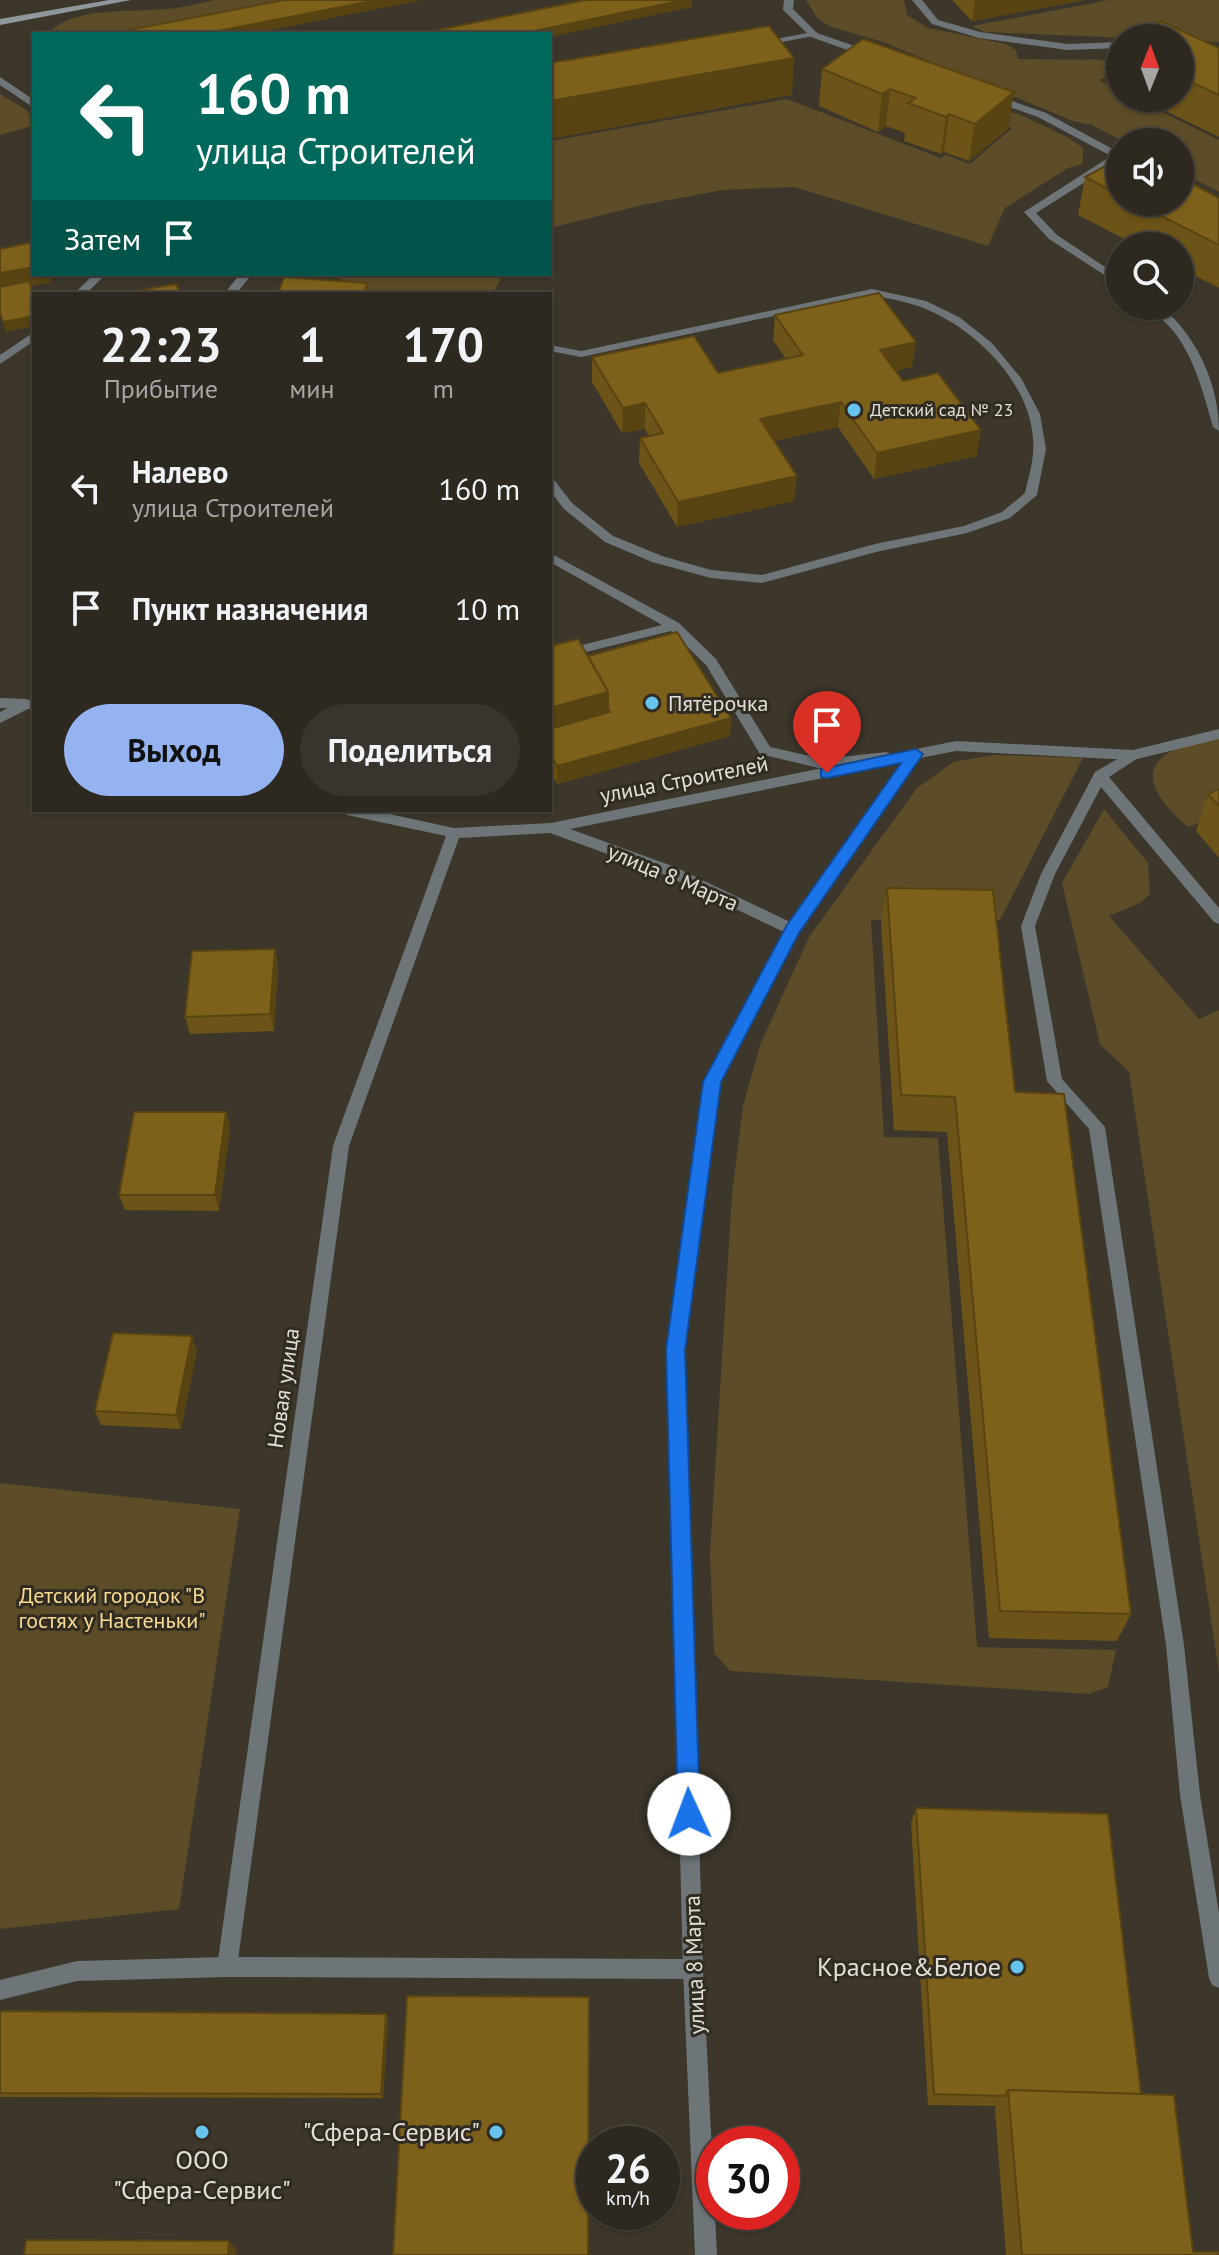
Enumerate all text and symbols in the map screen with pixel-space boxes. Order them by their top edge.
north arrow [1106,24,1194,112]
map controls [1106,24,1194,320]
text: 160 m [196,57,351,129]
icon: left [64,64,168,168]
text: улица Строителей [196,127,476,174]
button: sound [1106,128,1194,216]
icon: arrive [157,216,201,260]
text: Затем [64,219,141,258]
button: search [1106,232,1194,320]
text: 22:23 [100,313,222,375]
text: 1 [298,313,326,375]
text: 170 [402,313,484,375]
text: Прибытие [104,372,218,405]
text: мин [290,372,335,405]
text: m [433,372,454,405]
place label: Детский сад № 23 [870,398,1013,421]
marker: Детский сад № 23 [845,401,863,419]
text: Налево [132,452,228,491]
icon: left [64,466,108,510]
text: 160 m [439,469,520,508]
text: улица Строителей [132,491,334,524]
icon: arrive [64,586,108,630]
text: Пункт назначения [132,589,368,628]
text: 10 m [455,589,520,628]
place label: Пятёрочка [668,689,768,717]
pin [793,691,861,773]
marker: Пятёрочка [643,694,661,712]
icon: arrive [805,703,849,747]
button: Выход [64,704,284,796]
button: Поделиться [300,704,520,796]
street label: улица Строителей [597,749,771,809]
street label: улица 8 Марта [603,837,743,917]
street label: Новая улица [261,1326,305,1450]
park label: Детский городок "В гостях у Настеньки" [18,1581,206,1634]
position arrow [647,1772,731,1856]
street label: улица 8 Марта [678,1895,710,2035]
place label: Красное&Белое [817,1950,1001,1983]
marker: Красное&Белое [1008,1958,1026,1976]
place label: "Сфера-Сервис" [303,2115,480,2148]
marker: ООО "Сфера-Сервис" [193,2123,211,2141]
marker: "Сфера-Сервис" [487,2123,505,2141]
speed limit sign: 30 [696,2126,800,2230]
text: 26 [605,2142,651,2194]
place label: ООО "Сфера-Сервис" [113,2143,291,2206]
text: km/h [606,2185,650,2211]

